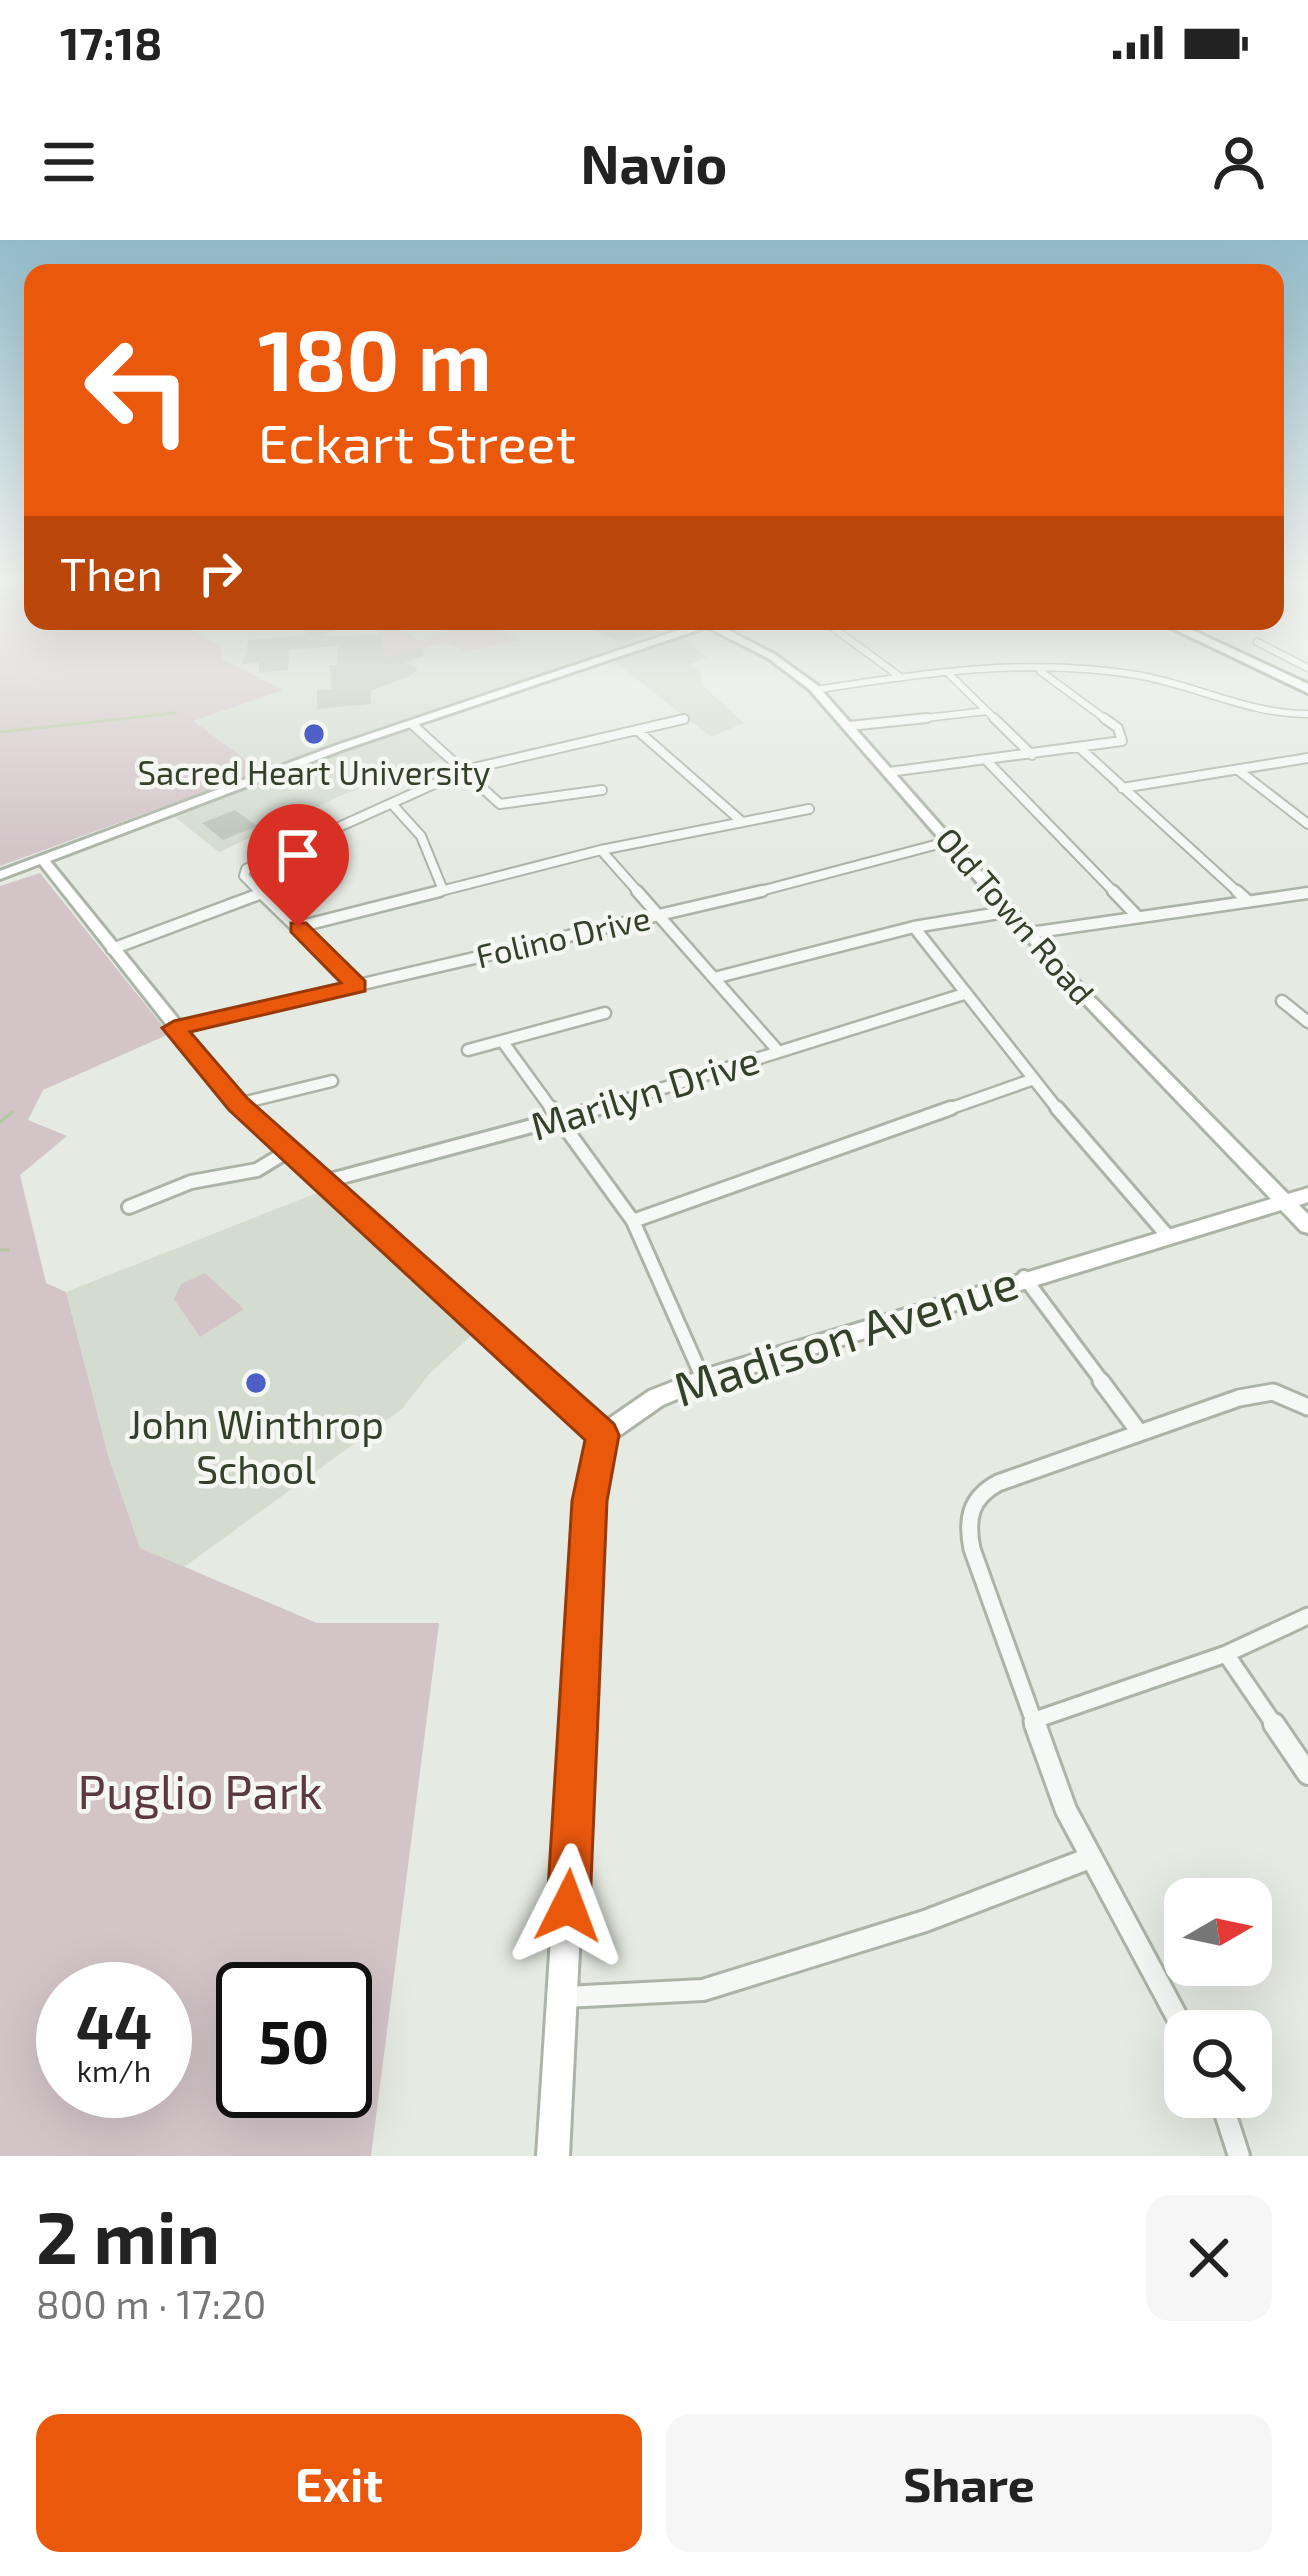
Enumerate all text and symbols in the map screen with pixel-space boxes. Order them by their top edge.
text: 17:18 [60,15,162,69]
icon: menu [36,129,102,195]
icon: person [1206,129,1272,195]
text: Navio [581,130,727,195]
text: 180 m [258,307,492,408]
icon: left [60,312,216,468]
text: Eckart Street [258,409,576,474]
icon: right [187,540,253,606]
text: Then [60,546,163,600]
marker: Sacred Heart University [301,721,327,747]
place label: Sacred Heart University [137,752,491,792]
pin [247,804,349,927]
street label: Old Town Road [928,819,1103,1012]
icon: arrive [265,822,331,888]
street label: Folino Drive [472,897,654,975]
street label: Marilyn Drive [525,1035,764,1149]
street label: Madison Avenue [666,1251,1024,1417]
marker: John Winthrop School [243,1370,269,1396]
place label: John Winthrop School [128,1400,384,1492]
park label: Puglio Park [78,1761,322,1819]
position arrow [505,1843,631,1969]
north arrow [1164,1878,1272,1986]
map controls [1164,1878,1272,2118]
speed limit sign: 50 [216,1962,372,2118]
text: 44 [76,1989,152,2061]
button: search [1164,2010,1272,2118]
text: km/h [77,2052,151,2088]
text: 2 min [36,2192,220,2278]
button: close [1146,2195,1272,2321]
text: 800 m · 17:20 [36,2280,266,2327]
button: Exit [36,2414,642,2552]
button: Share [666,2414,1272,2552]

